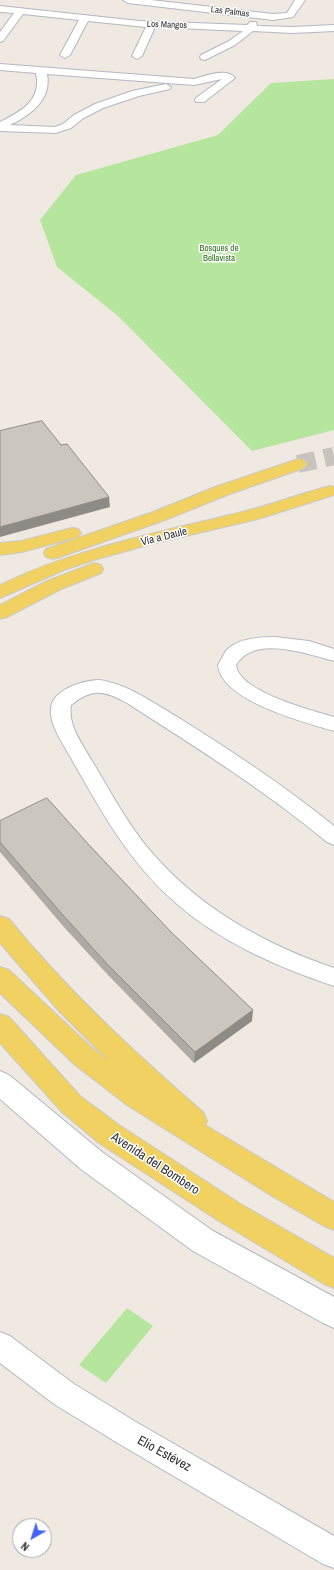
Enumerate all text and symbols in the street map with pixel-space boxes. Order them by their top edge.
street label: Las Palmas [210,4,250,20]
street label: Los Mangos [147,19,187,31]
park label: Bosques de Bellavista [200,244,238,265]
street label: Vía a Daule [140,525,188,549]
street label: Avenida del Bombero [108,1130,202,1198]
street label: Elio Estévez [134,1433,194,1475]
north arrow [12,1518,52,1558]
text: N [18,1539,32,1554]

